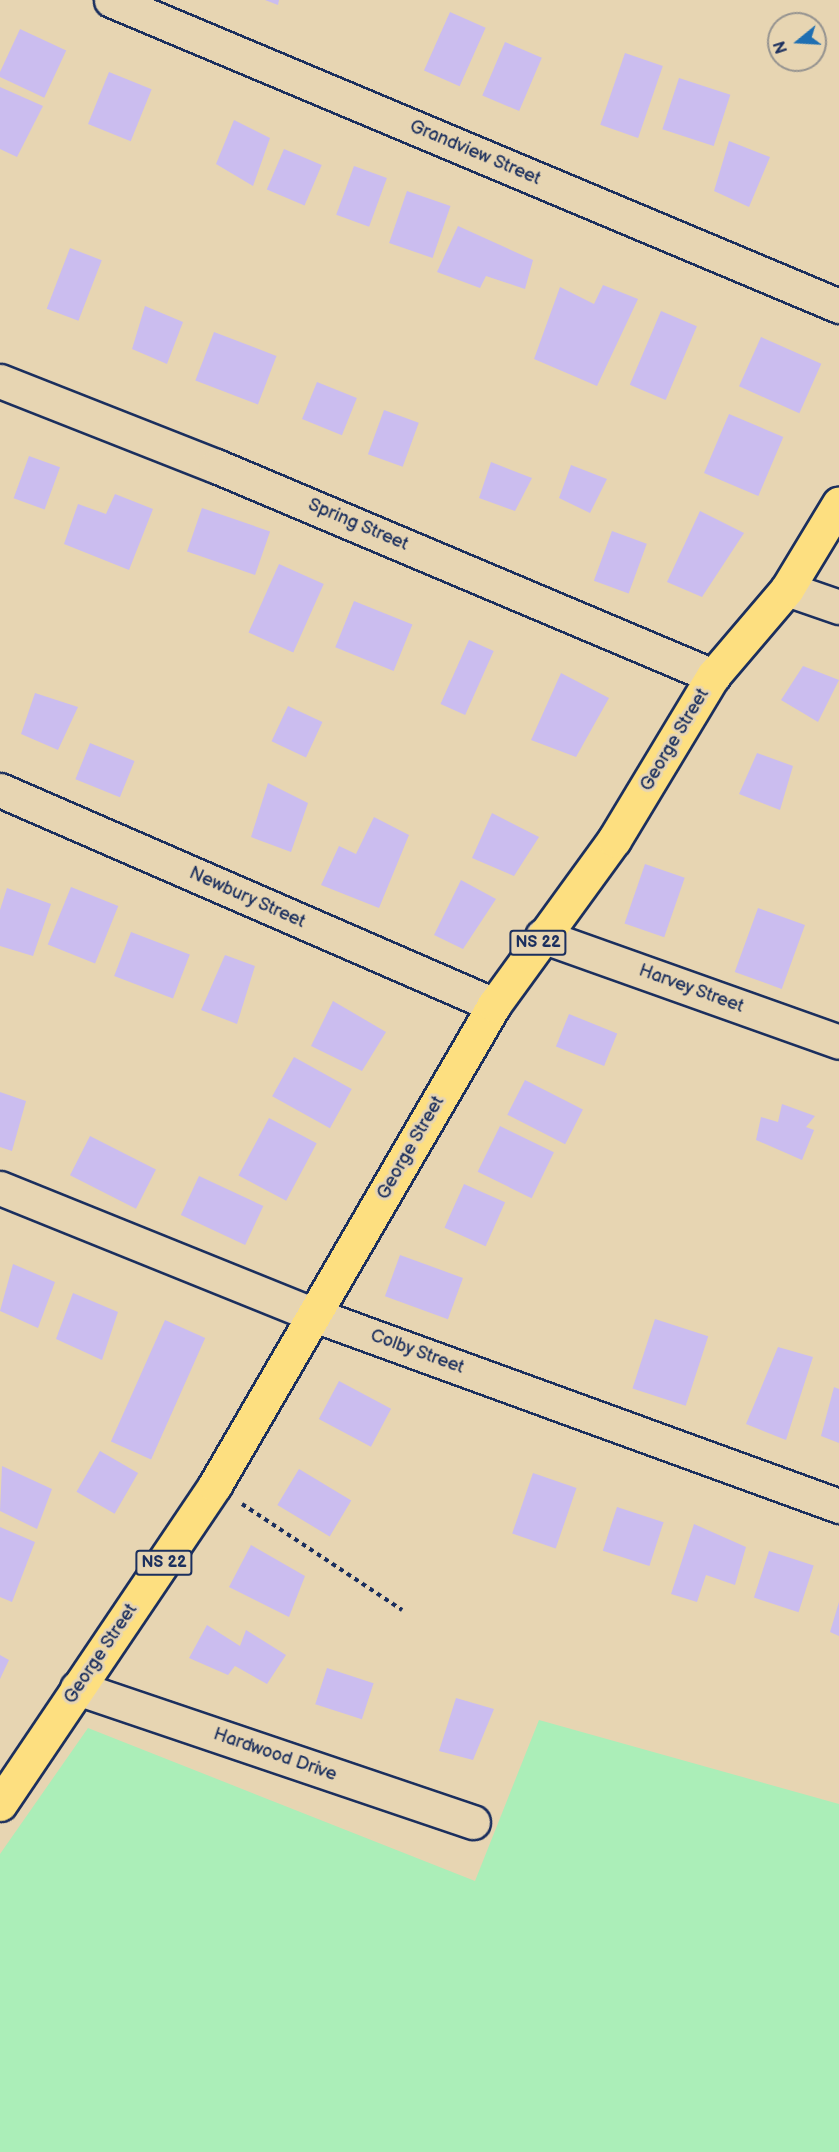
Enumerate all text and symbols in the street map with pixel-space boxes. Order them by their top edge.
north arrow [767,12,827,72]
text: N [770,38,792,56]
street label: Grandview Street [406,116,544,190]
street label: Spring Street [305,494,411,556]
street label: George Street [636,685,714,795]
street label: Newbury Street [185,862,309,934]
road number: NS 22 [508,930,568,956]
street label: Harvey Street [635,960,747,1018]
street label: George Street [373,1092,449,1204]
street label: Colby Street [367,1325,467,1379]
road number: NS 22 [134,1550,194,1576]
street label: George Street [60,1600,142,1708]
street label: Hardwood Drive [211,1724,339,1786]

